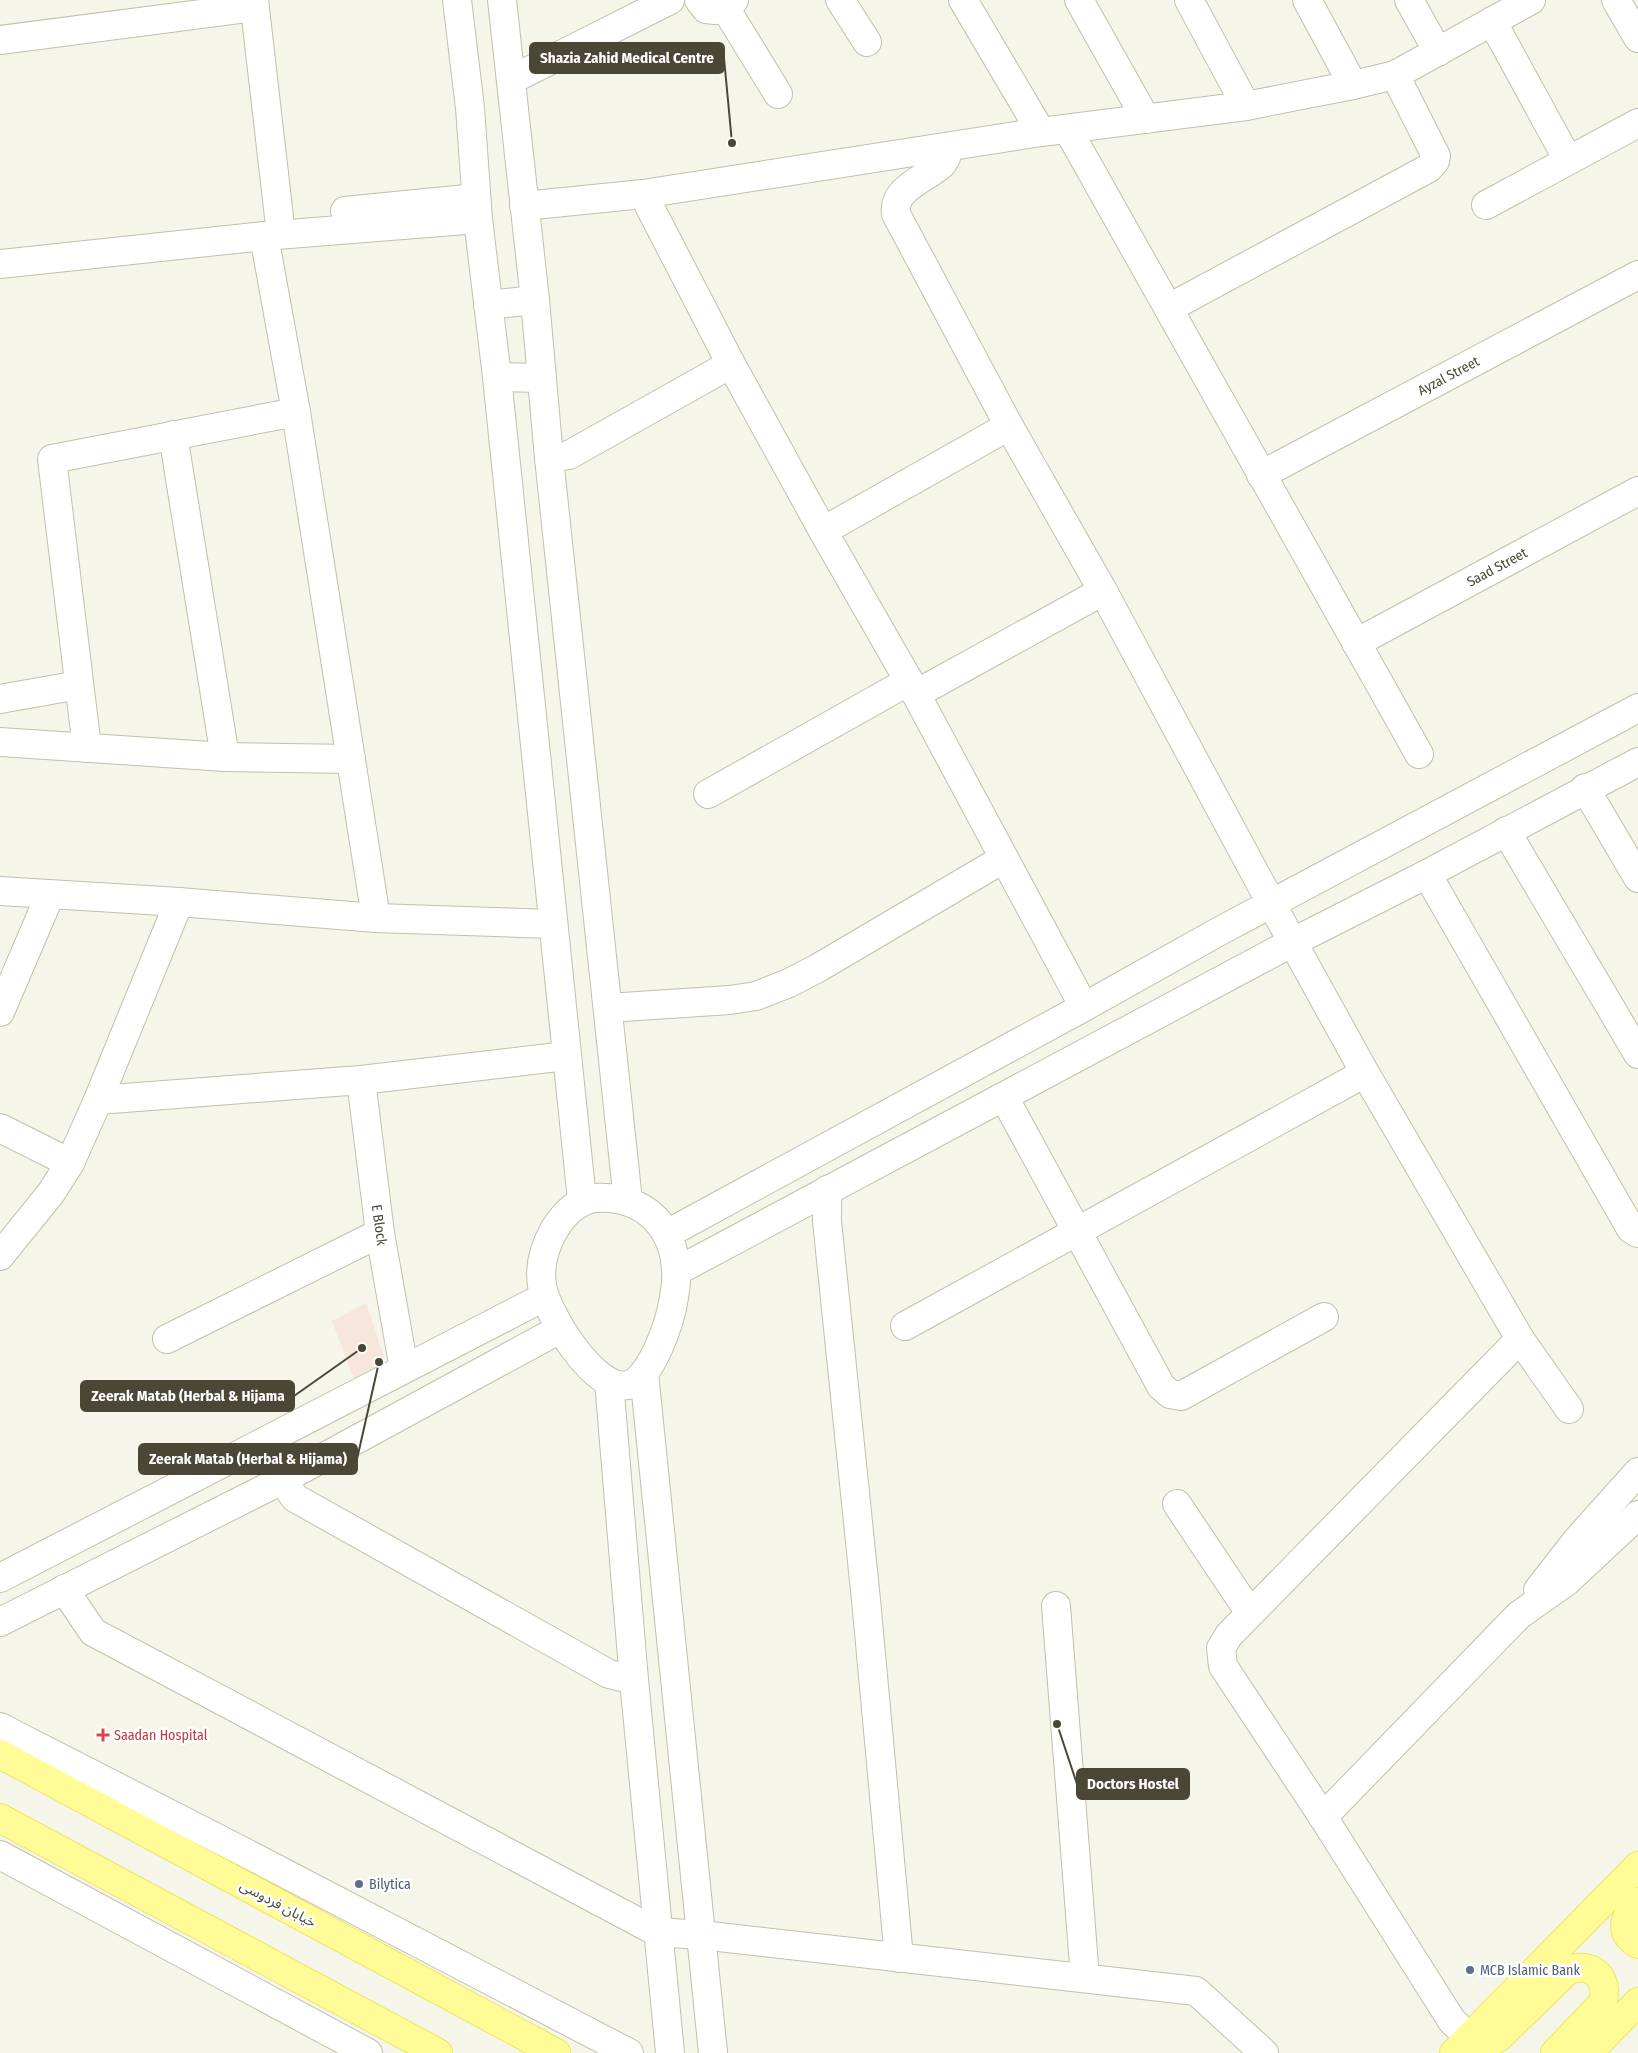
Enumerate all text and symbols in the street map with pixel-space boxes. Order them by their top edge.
callout: Shazia Zahid Medical Centre [530,43,724,73]
text: Shazia Zahid Medical Centre [540,49,714,67]
street label: Ayzal Street [1415,352,1482,399]
street label: Saad Street [1464,544,1530,590]
street label: E Block [368,1204,390,1247]
callout: Zeerak Matab (Herbal & Hijama [81,1381,294,1411]
text: Zeerak Matab (Herbal & Hijama [91,1387,285,1405]
callout: Zeerak Matab (Herbal & Hijama) [139,1444,357,1474]
text: Zeerak Matab (Herbal & Hijama) [149,1450,347,1468]
place label: Saadan Hospital [114,1727,208,1744]
marker: Saadan Hospital [96,1728,110,1742]
callout: Doctors Hostel [1077,1769,1189,1799]
text: Doctors Hostel [1087,1775,1180,1793]
place label: Bilytica [369,1876,411,1893]
street label: خیابان فردوسی [237,1877,319,1931]
marker: Bilytica [353,1878,365,1890]
place label: MCB Islamic Bank [1480,1962,1580,1979]
marker: MCB Islamic Bank [1464,1964,1476,1976]

